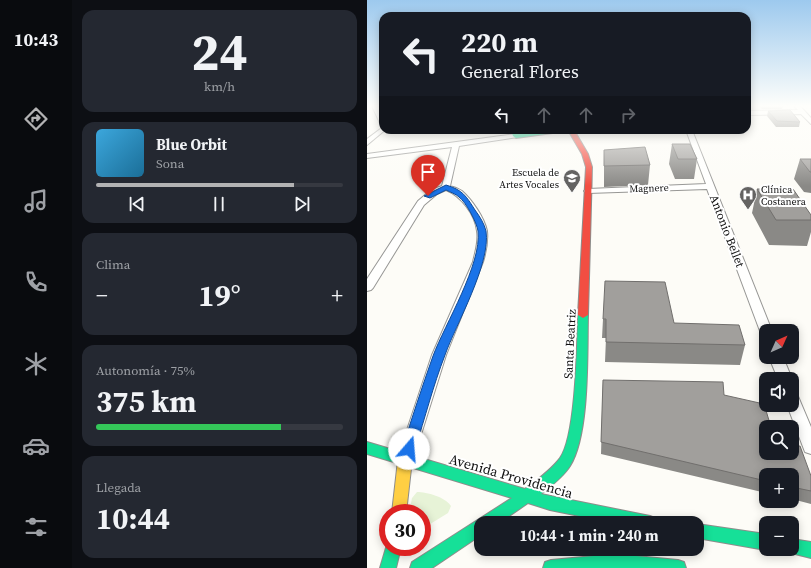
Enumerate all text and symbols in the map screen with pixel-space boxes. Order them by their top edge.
text: 24 [191,16,248,87]
text: 220 m [461,23,538,61]
text: 10:43 [14,27,58,52]
icon: left [395,28,447,80]
text: General Flores [461,59,579,84]
text: km/h [204,78,235,95]
icon: left [491,104,513,126]
icon: ahead [533,104,555,126]
icon: ahead [575,104,597,126]
icon: right [617,104,639,126]
icon: directions [22,105,50,133]
text: Blue Orbit [156,134,227,155]
text: Sona [156,155,184,172]
pin [411,155,445,196]
icon: arrive [417,161,439,183]
place label: Escuela de Artes Vocales [499,166,559,191]
school or university icon: Escuela de Artes Vocales [562,168,582,193]
street label: Magnere [629,181,669,195]
place label: Clínica Costanera [761,183,807,208]
hospital icon: Clínica Costanera [738,185,758,210]
icon: music [22,187,50,215]
street label: Antonio Bellet [706,192,748,270]
icon: previous [126,193,148,215]
icon: pause [208,193,230,215]
icon: next [291,193,313,215]
text: Clima [96,256,130,273]
icon: phone [22,268,50,296]
text: 19° [198,275,241,316]
text: − [96,280,108,310]
text: + [331,280,343,310]
street label: Santa Beatriz [560,308,580,379]
north arrow [759,324,799,364]
map controls [759,324,799,556]
icon: climate [22,350,50,378]
text: Autonomía · 75% [96,362,195,379]
button: sound [759,372,799,412]
text: 375 km [96,381,196,422]
button: search [759,420,799,460]
position arrow [388,428,430,470]
icon: car [22,432,50,460]
street label: Avenida Providencia [447,449,576,503]
button: + [759,468,799,508]
text: Llegada [96,479,141,496]
text: 10:44 [96,498,170,539]
speed limit sign: 30 [379,504,431,556]
icon: filters [22,513,50,541]
button: − [759,516,799,556]
text: 10:44 · 1 min · 240 m [520,525,659,546]

